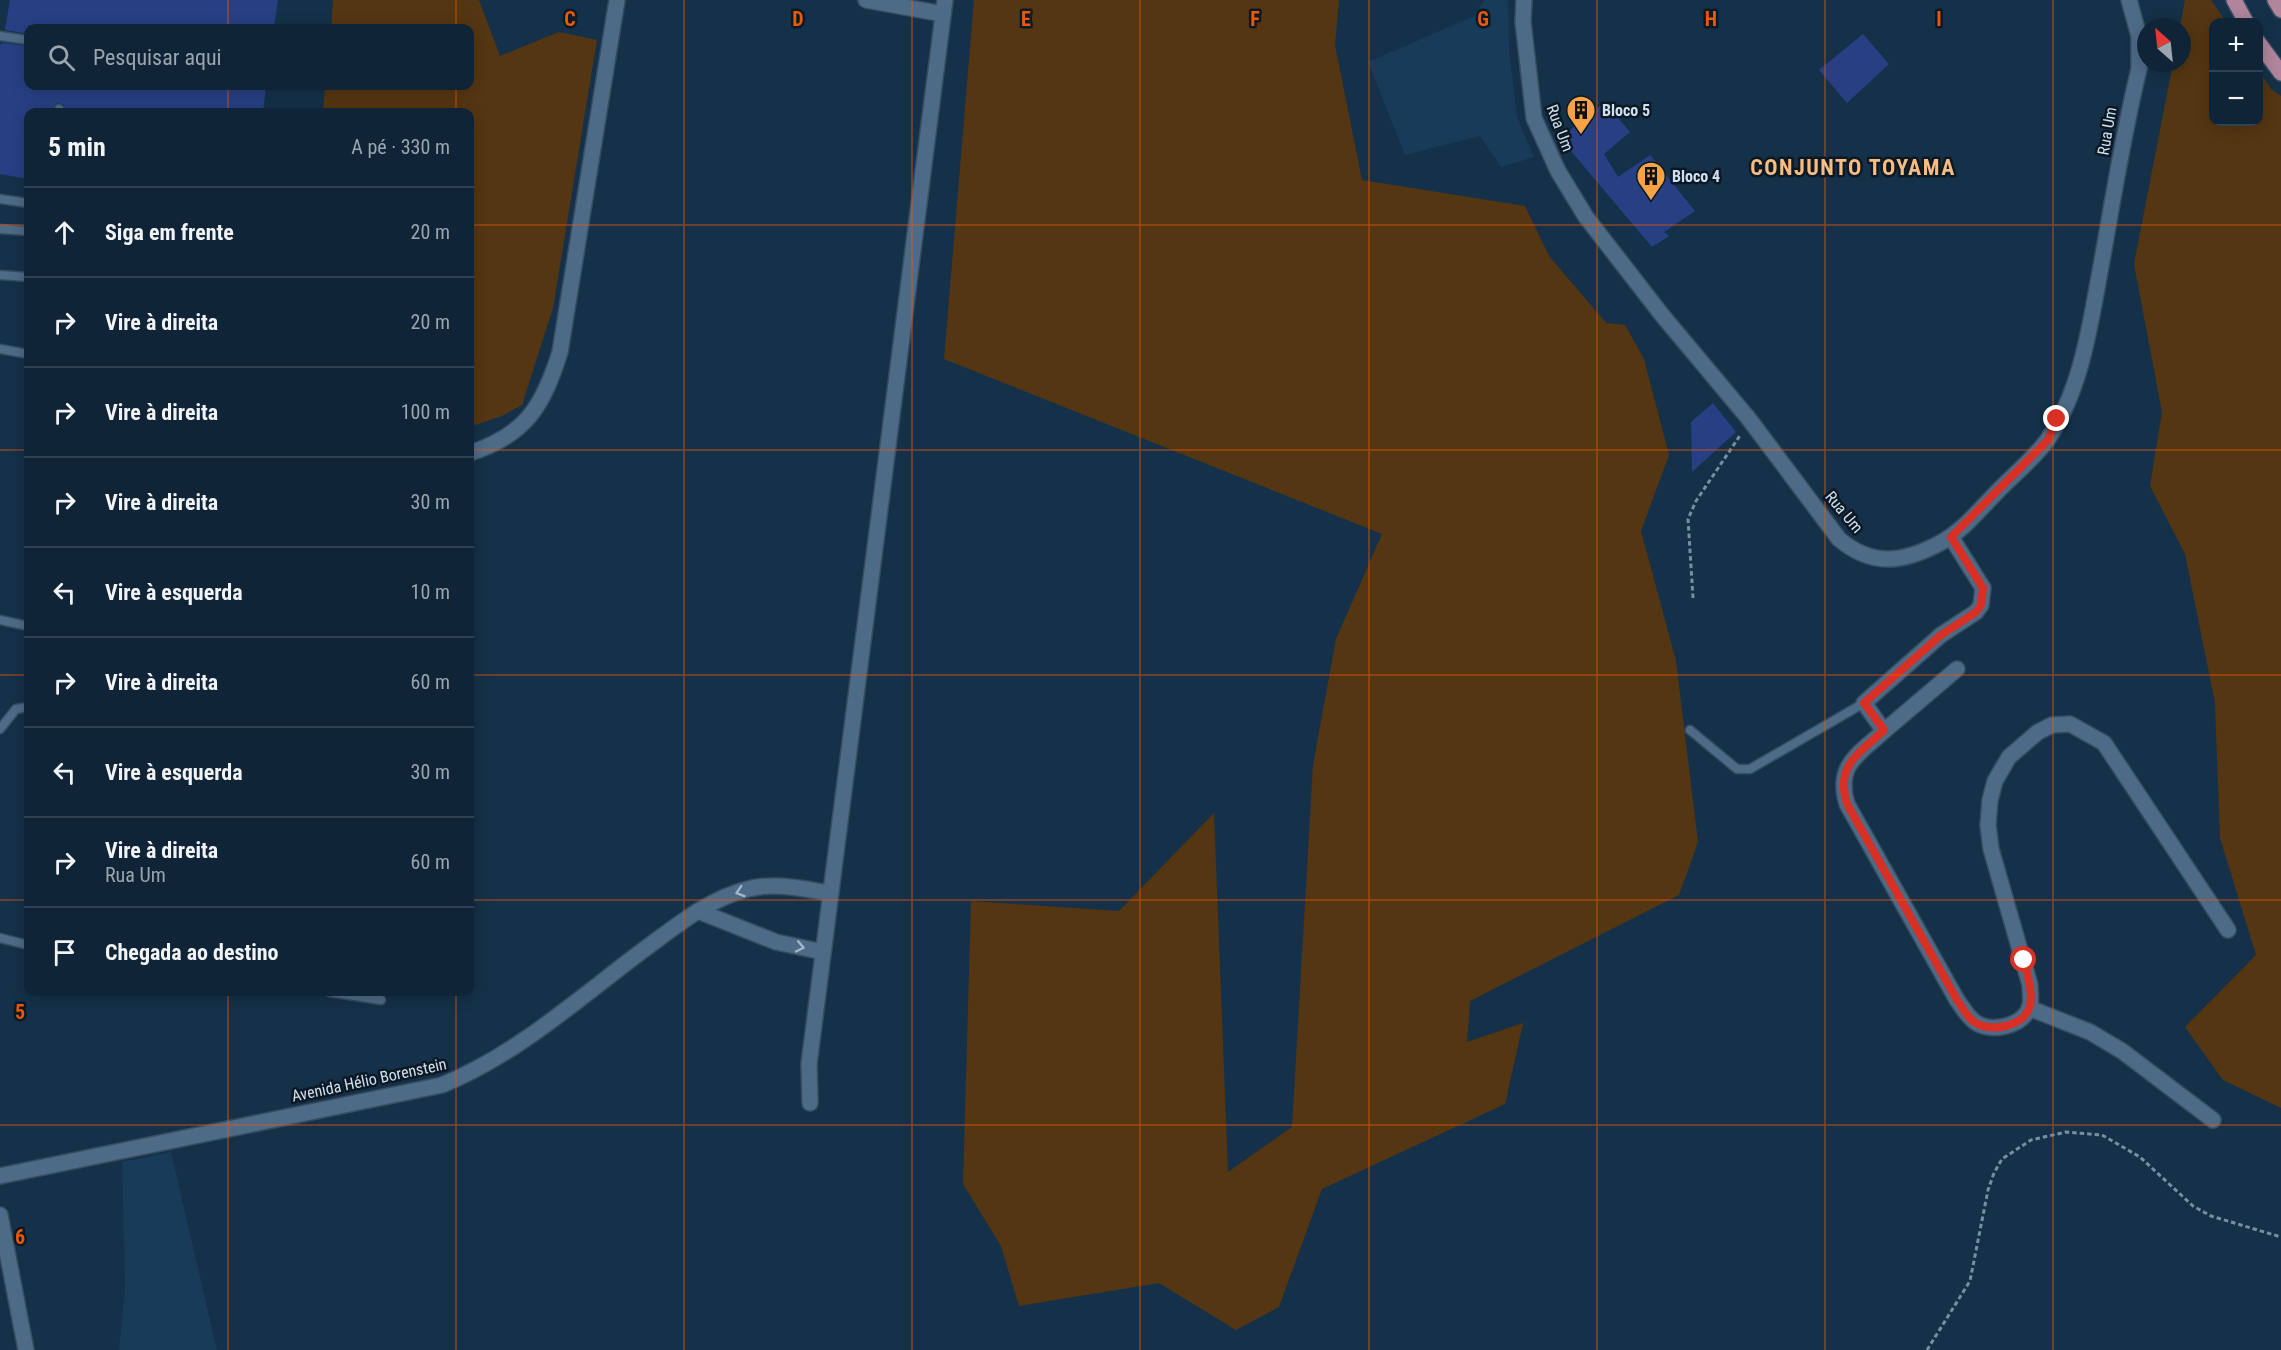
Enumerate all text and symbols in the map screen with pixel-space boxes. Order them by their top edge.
text: C [564,7,576,31]
text: D [792,7,804,31]
text: E [1021,7,1031,31]
text: F [1250,7,1260,31]
text: G [1477,7,1489,31]
text: H [1705,7,1717,31]
text: I [1936,7,1942,31]
north arrow [2137,18,2191,72]
map controls [2209,18,2263,126]
button: + [2209,18,2263,72]
search box [24,24,474,90]
icon: search [45,41,78,74]
text: Pesquisar aqui [93,45,222,70]
button: − [2209,72,2263,126]
building icon: Bloco 5 [1565,94,1597,136]
place label: Bloco 5 [1602,101,1650,120]
street label: Rua Um [1542,102,1578,154]
street label: Rua Um [2093,105,2121,157]
text: 5 min [48,132,106,162]
text: A pé · 330 m [351,135,450,159]
district label: CONJUNTO TOYAMA [1750,155,1956,180]
building icon: Bloco 4 [1635,160,1667,202]
place label: Bloco 4 [1672,167,1720,186]
icon: ahead [48,216,81,249]
text: Siga em frente [105,220,234,245]
text: 20 m [411,220,450,244]
icon: right [48,306,81,339]
text: Vire à direita [105,310,218,335]
text: 20 m [411,310,450,334]
icon: right [48,396,81,429]
text: Vire à direita [105,400,218,425]
text: 100 m [401,400,450,424]
route end [2043,405,2069,431]
icon: right [48,486,81,519]
street label: Rua Um [1821,487,1867,537]
text: Vire à direita [105,490,218,515]
text: 30 m [411,490,450,514]
icon: left [48,576,81,609]
text: Vire à esquerda [105,580,243,605]
text: 10 m [411,580,450,604]
icon: right [48,666,81,699]
text: Vire à direita [105,670,218,695]
text: 60 m [411,670,450,694]
icon: left [48,756,81,789]
text: Vire à esquerda [105,760,243,785]
text: 30 m [411,760,450,784]
text: Vire à direita [105,838,218,863]
icon: right [48,846,81,879]
text: 60 m [411,850,450,874]
text: Rua Um [105,863,166,887]
one-way arrow [735,884,746,897]
icon: arrive [48,936,81,969]
text: Chegada ao destino [105,940,279,965]
one-way arrow [794,940,804,953]
route start [2010,946,2036,972]
text: 5 [15,1000,25,1024]
street label: Avenida Hélio Borenstein [290,1054,448,1106]
text: 6 [15,1225,25,1249]

